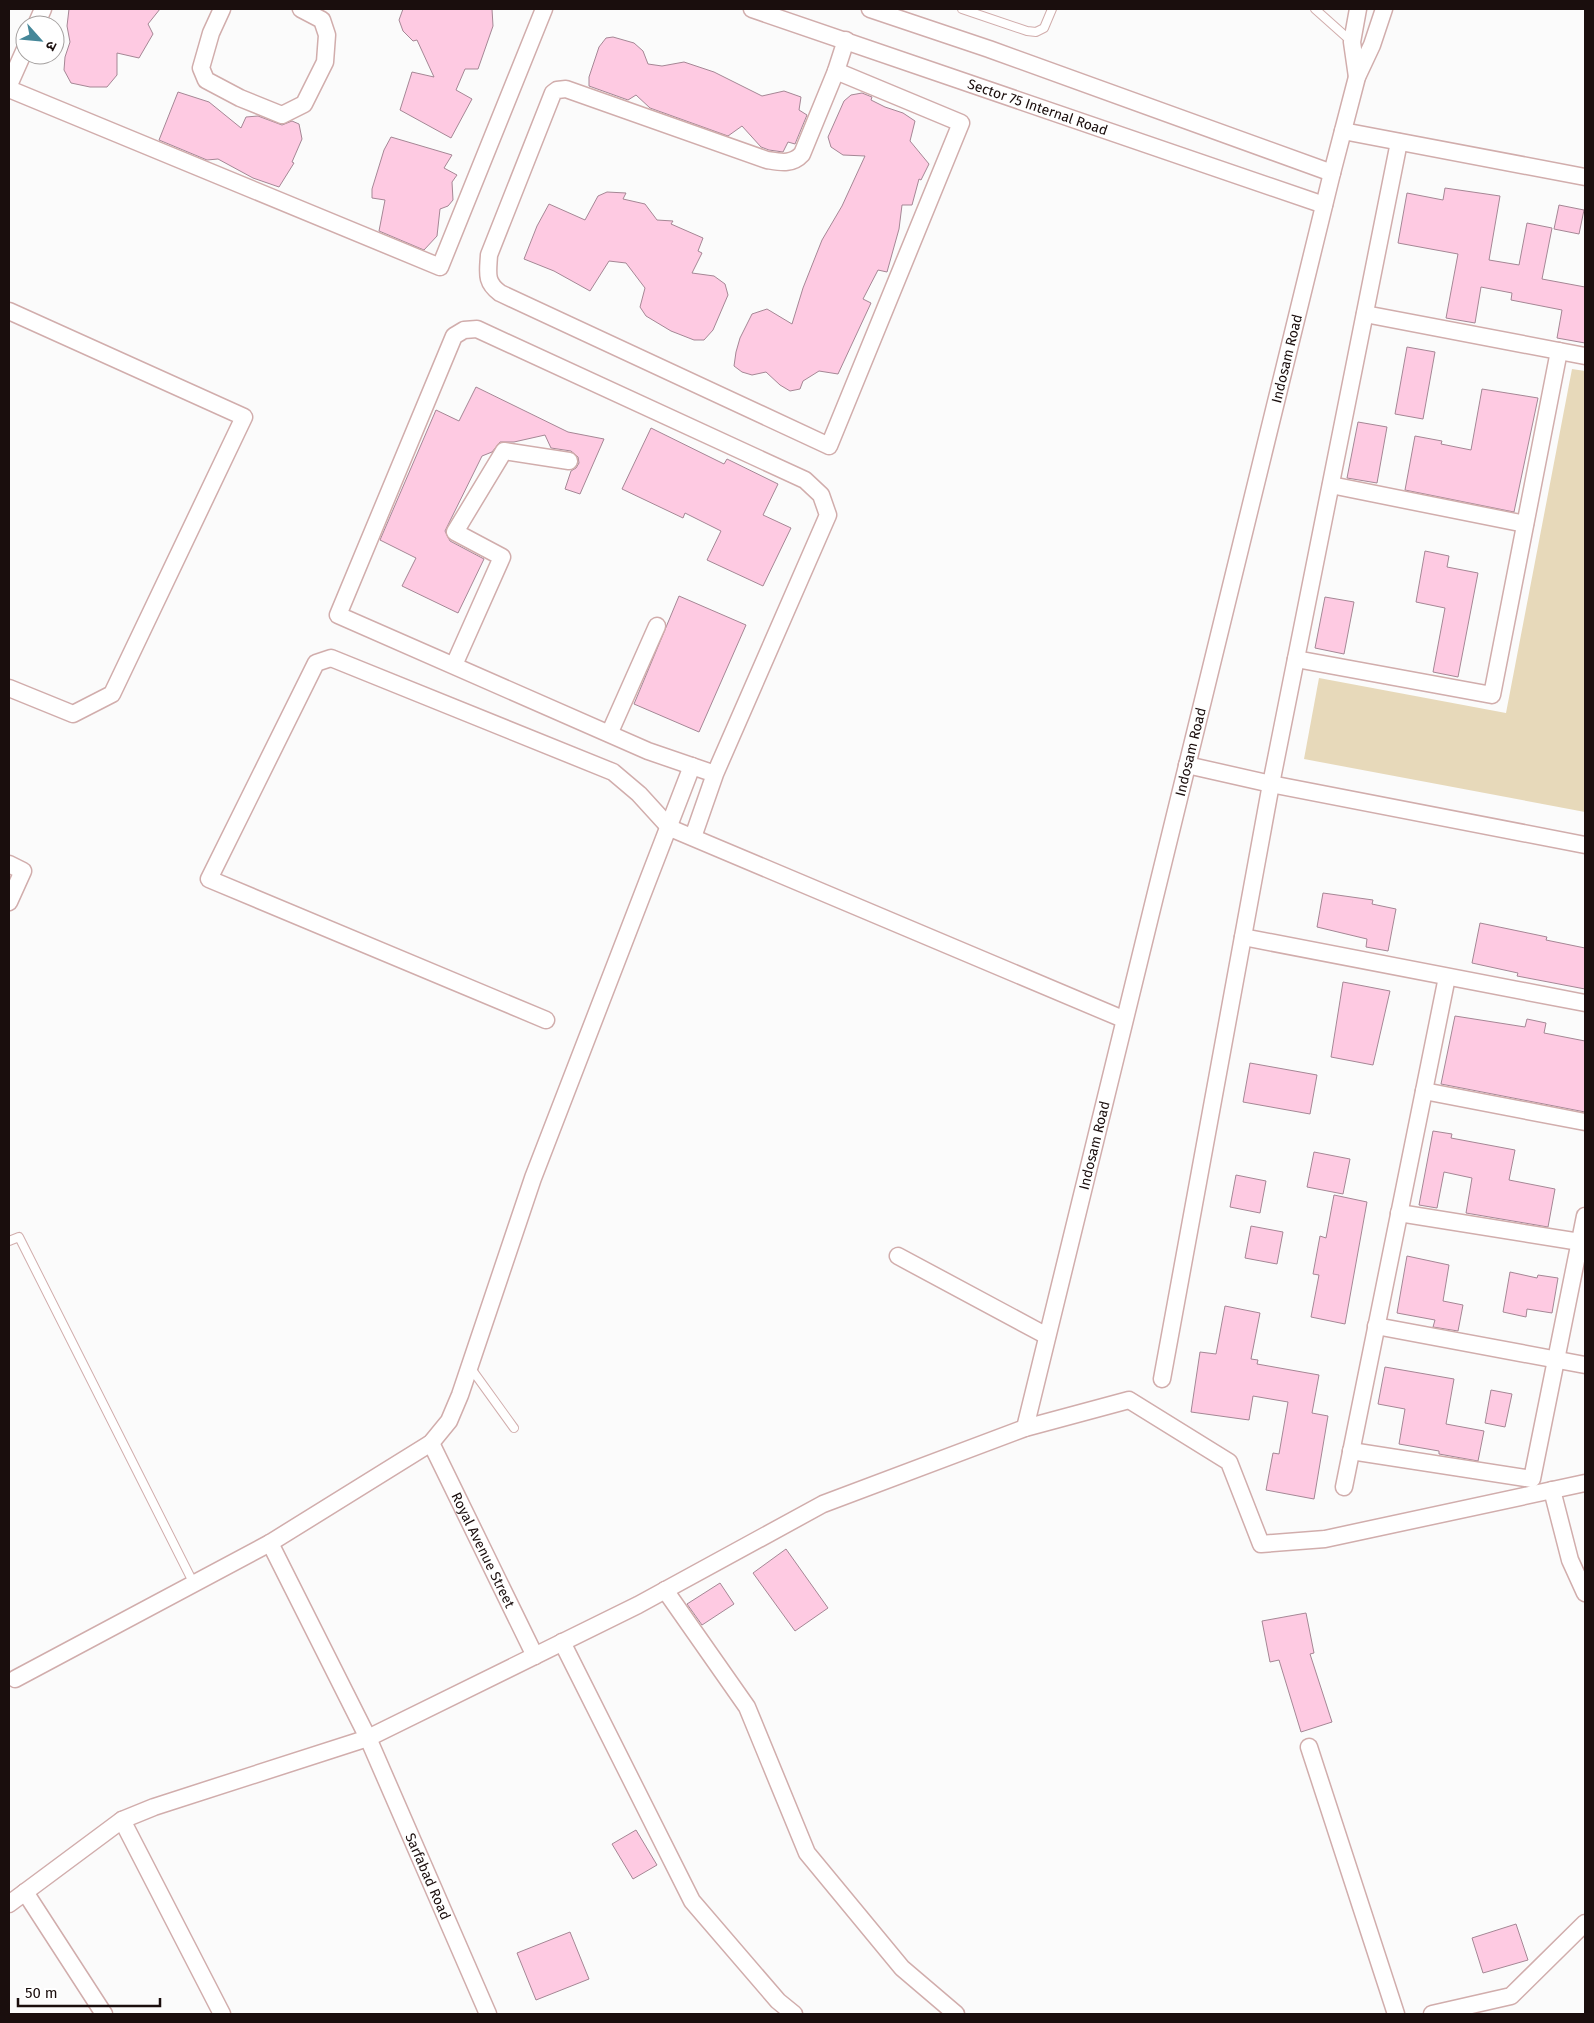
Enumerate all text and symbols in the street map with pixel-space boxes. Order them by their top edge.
north arrow [15,15,65,65]
text: उ [41,38,61,54]
street label: Sector 75 Internal Road [965,75,1110,139]
street label: Indosam Road [1268,312,1306,405]
street label: Indosam Road [1172,706,1210,798]
street label: Indosam Road [1076,1099,1114,1192]
street label: Royal Avenue Street [447,1490,519,1612]
street label: Sarfabad Road [401,1830,454,1922]
scale bar [18,1976,160,2008]
text: 50 m [25,1984,58,2002]

